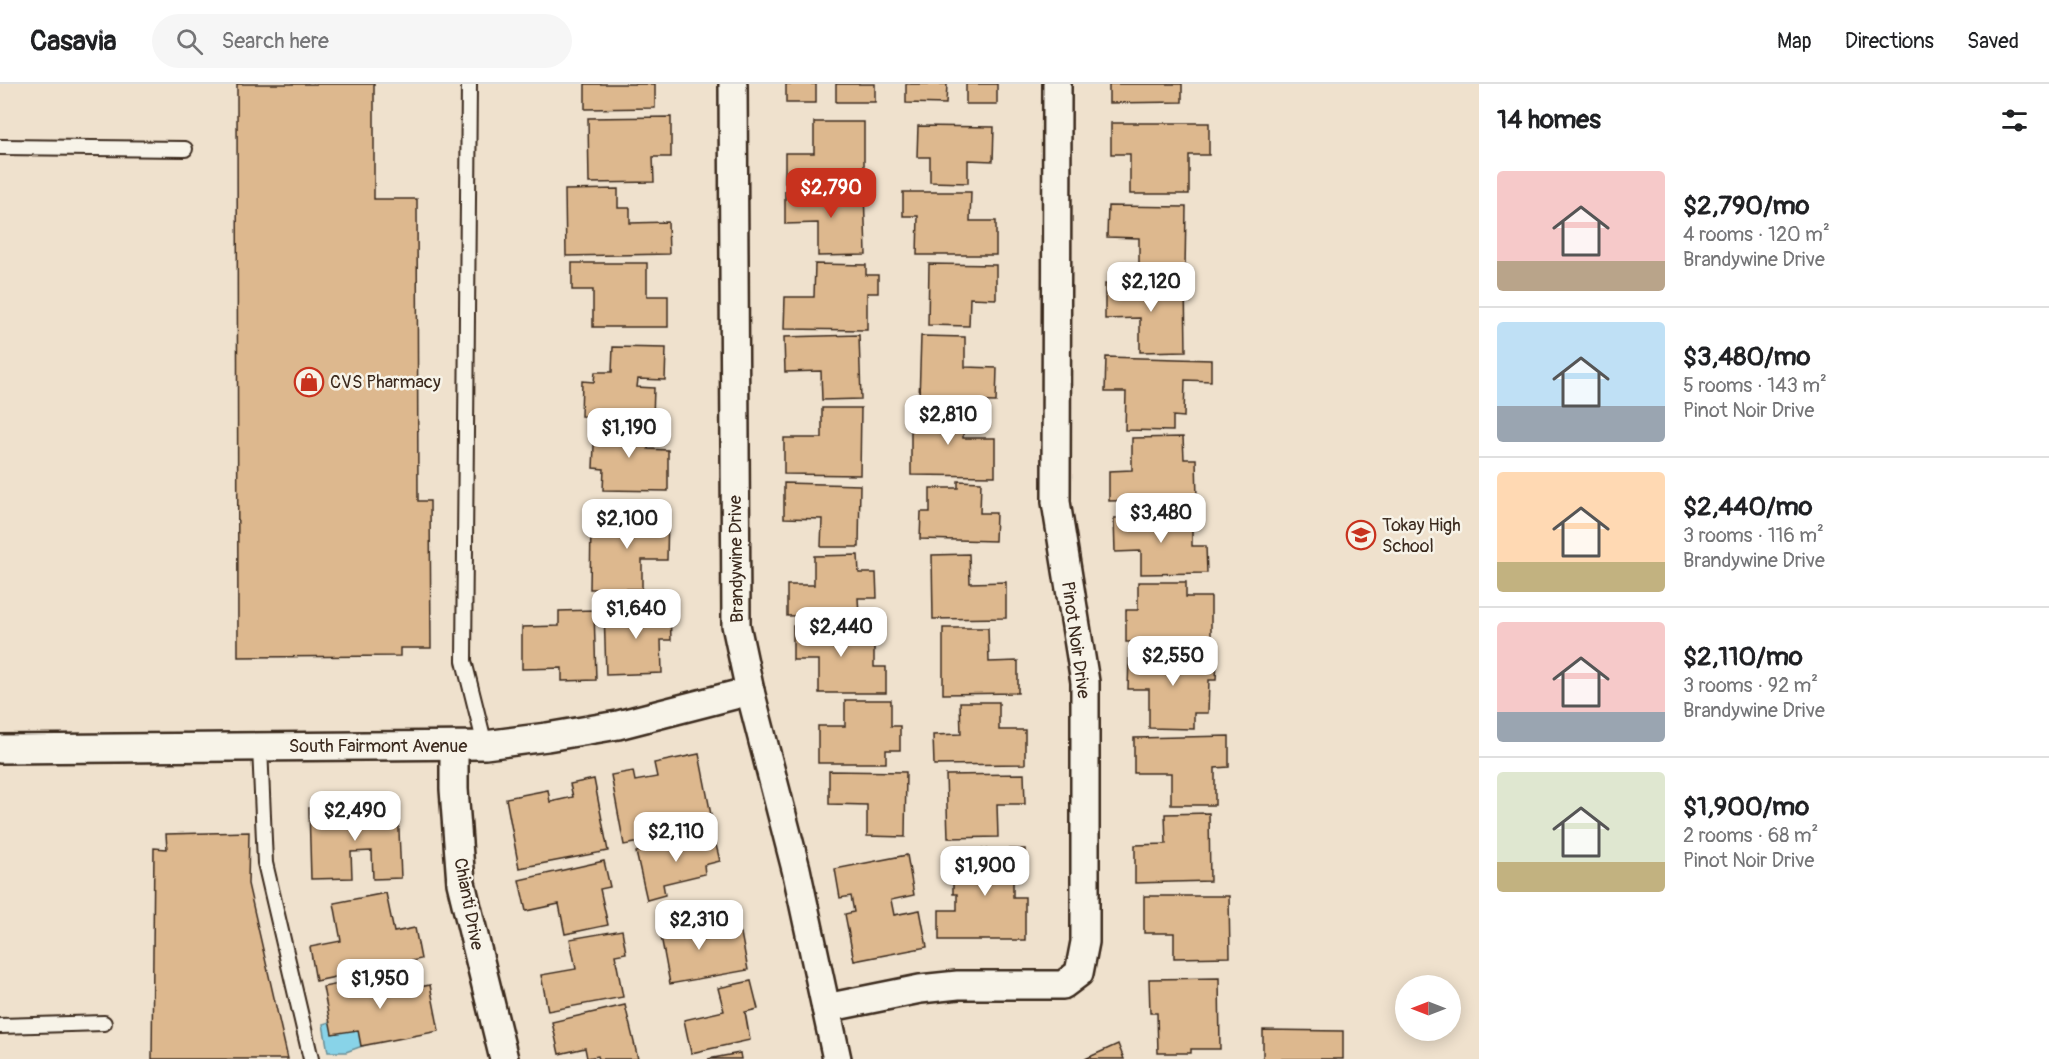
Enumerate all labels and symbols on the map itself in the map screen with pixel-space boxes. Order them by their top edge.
pin: $2,790 [782,168,880,219]
pin: $2,120 [1102,262,1200,313]
shop icon: CVS Pharmacy [293,366,325,398]
place label: CVS Pharmacy [330,371,441,394]
pin: $2,810 [899,395,997,446]
pin: $1,190 [580,408,678,459]
pin: $3,480 [1112,493,1210,544]
street label: Brandywine Drive [724,495,749,623]
pin: $2,100 [578,499,676,550]
place label: Tokay High School [1382,514,1461,558]
school or university icon: Tokay High School [1345,519,1377,551]
street label: Pinot Noir Drive [1056,580,1095,700]
pin: $1,640 [587,589,685,640]
pin: $2,440 [792,607,890,658]
pin: $2,550 [1124,636,1222,687]
street label: South Fairmont Avenue [289,735,467,758]
pin: $2,490 [306,791,404,842]
pin: $2,110 [627,812,725,863]
pin: $1,900 [936,846,1034,897]
street label: Chianti Drive [448,856,489,952]
pin: $2,310 [650,900,748,951]
pin: $1,950 [331,959,429,1010]
north arrow [1395,975,1461,1041]

